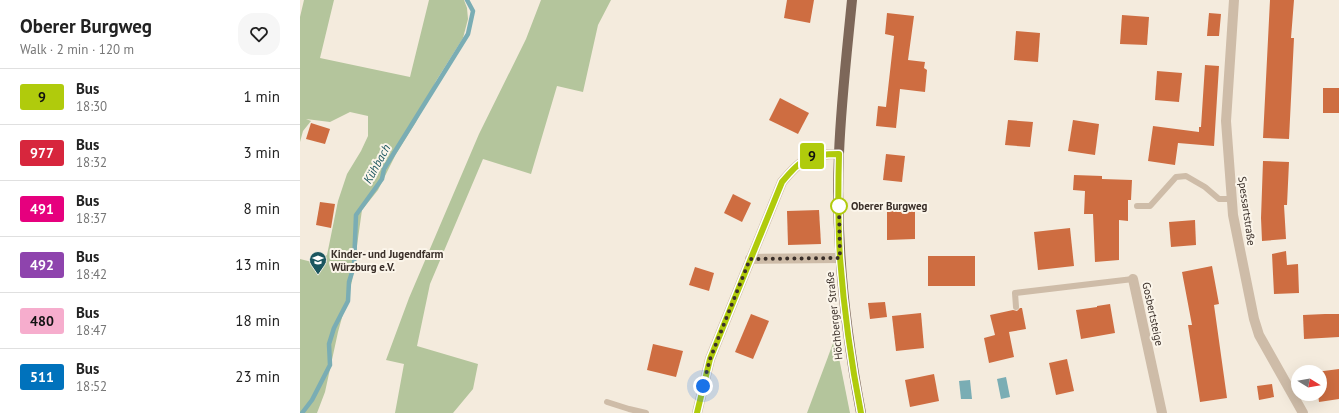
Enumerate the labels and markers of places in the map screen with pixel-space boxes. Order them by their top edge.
marker: Oberer Burgweg [830,197,848,215]
place label: Oberer Burgweg [851,199,927,213]
place label: Kinder- und Jugendfarm Würzburg e.V. [331,247,443,274]
school or university icon: Kinder- und Jugendfarm Würzburg e.V. [308,250,328,275]

